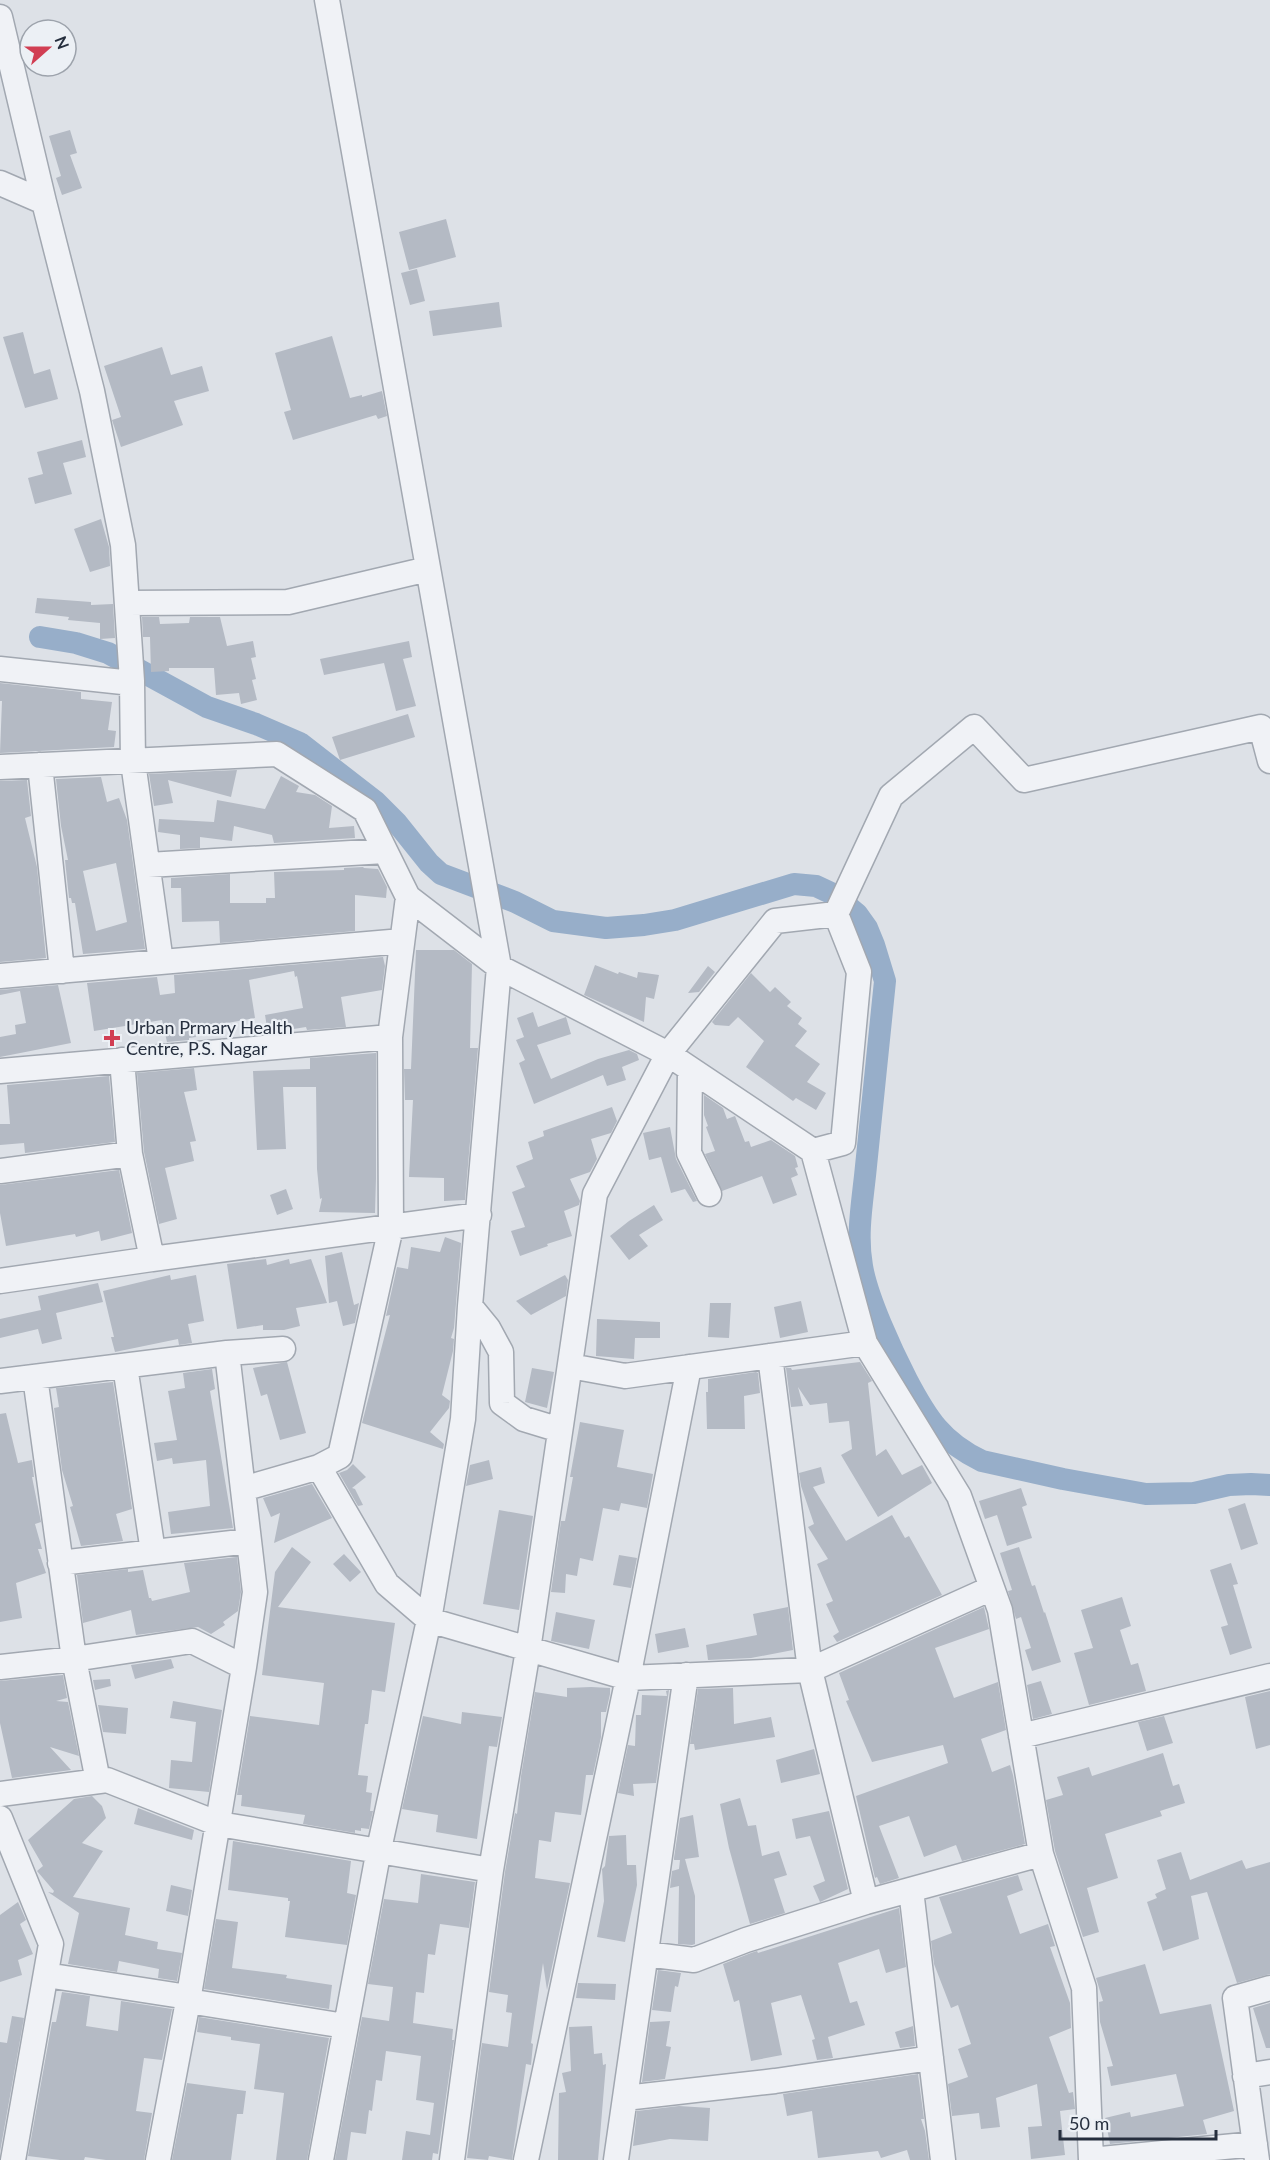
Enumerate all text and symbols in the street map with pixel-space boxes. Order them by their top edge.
north arrow [18,18,78,78]
text: N [51,33,74,52]
place label: Urban Prmary Health Centre, P.S. Nagar [126,1016,293,1059]
marker: Urban Prmary Health Centre, P.S. Nagar [103,1029,121,1047]
scale bar [1060,2103,1216,2141]
text: 50 m [1069,2112,1109,2134]

